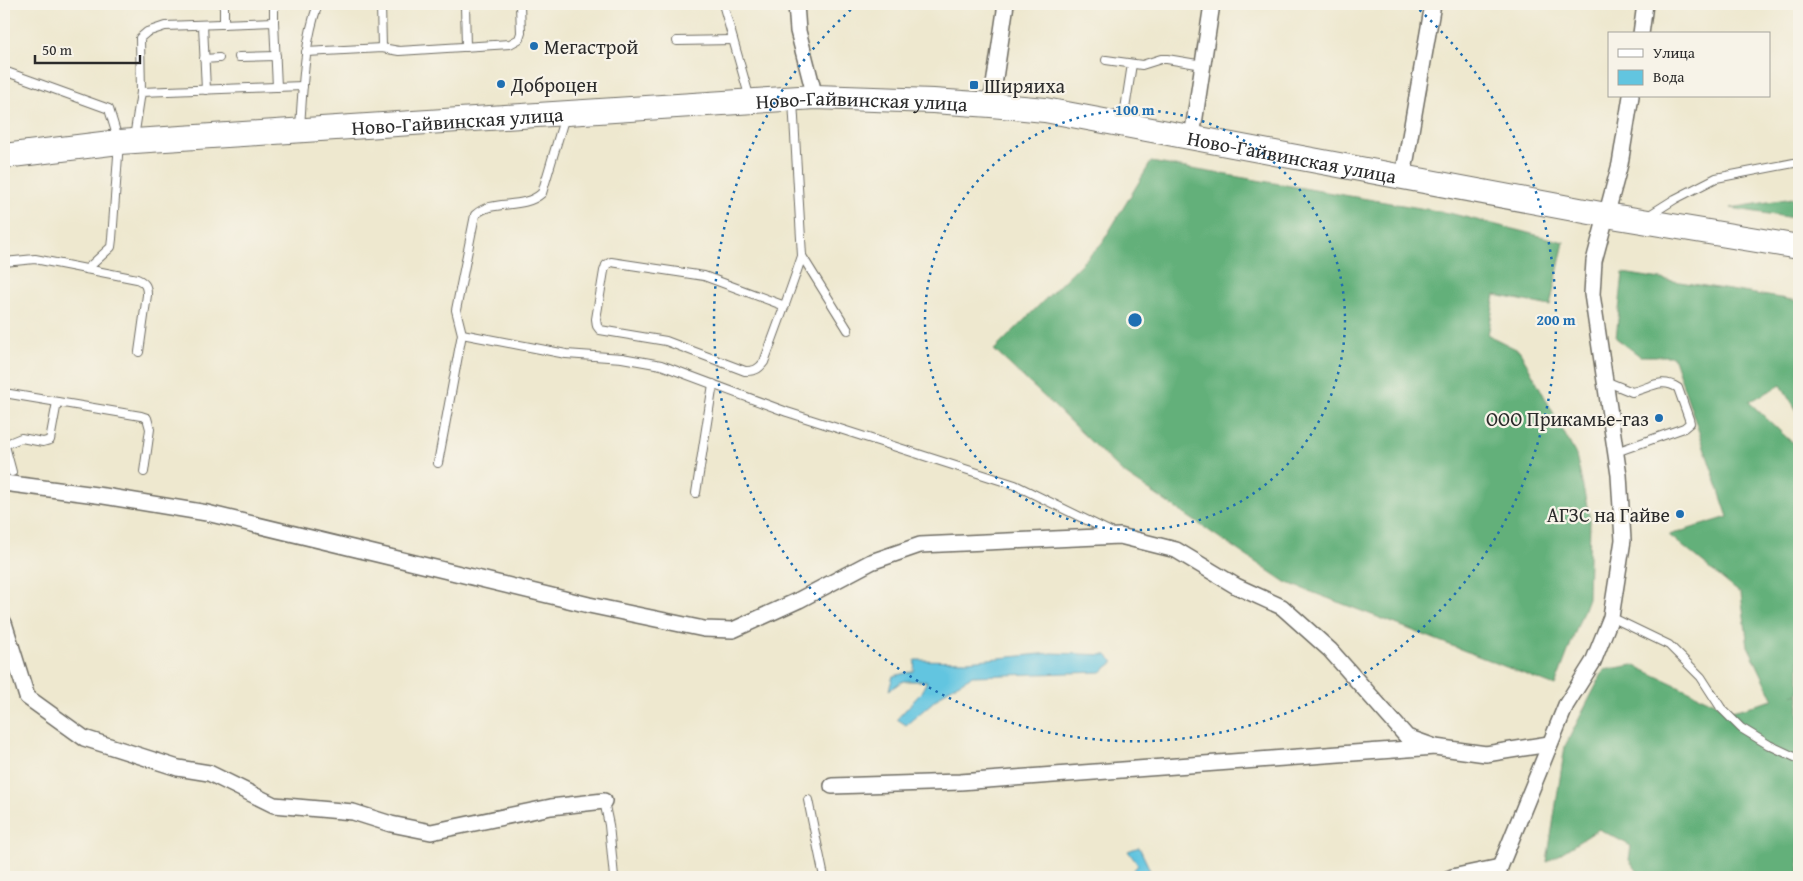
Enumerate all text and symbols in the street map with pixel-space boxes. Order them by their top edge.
scale bar [35,32,140,64]
place label: Мегастрой [544,32,639,61]
legend [1608,32,1770,98]
text: 50 m [42,39,73,60]
marker: Мегастрой [528,40,540,52]
text: Улица [1653,42,1696,63]
text: Вода [1653,66,1685,87]
place label: Доброцен [510,70,598,99]
place label: Ширяиха [984,71,1066,100]
marker: Доброцен [495,78,507,90]
marker: Ширяиха [968,79,980,91]
street label: Ново-Гайвинская улица [755,82,969,118]
street label: Ново-Гайвинская улица [351,99,565,141]
text: 100 m [1115,99,1155,120]
street label: Ново-Гайвинская улица [1185,122,1399,190]
text: 200 m [1536,309,1576,330]
centre of rings [1126,311,1144,329]
place label: ООО Прикамье-газ [1486,404,1649,433]
marker: ООО Прикамье-газ [1653,412,1665,424]
place label: АГЗС на Гайве [1547,500,1670,529]
marker: АГЗС на Гайве [1674,508,1686,520]

